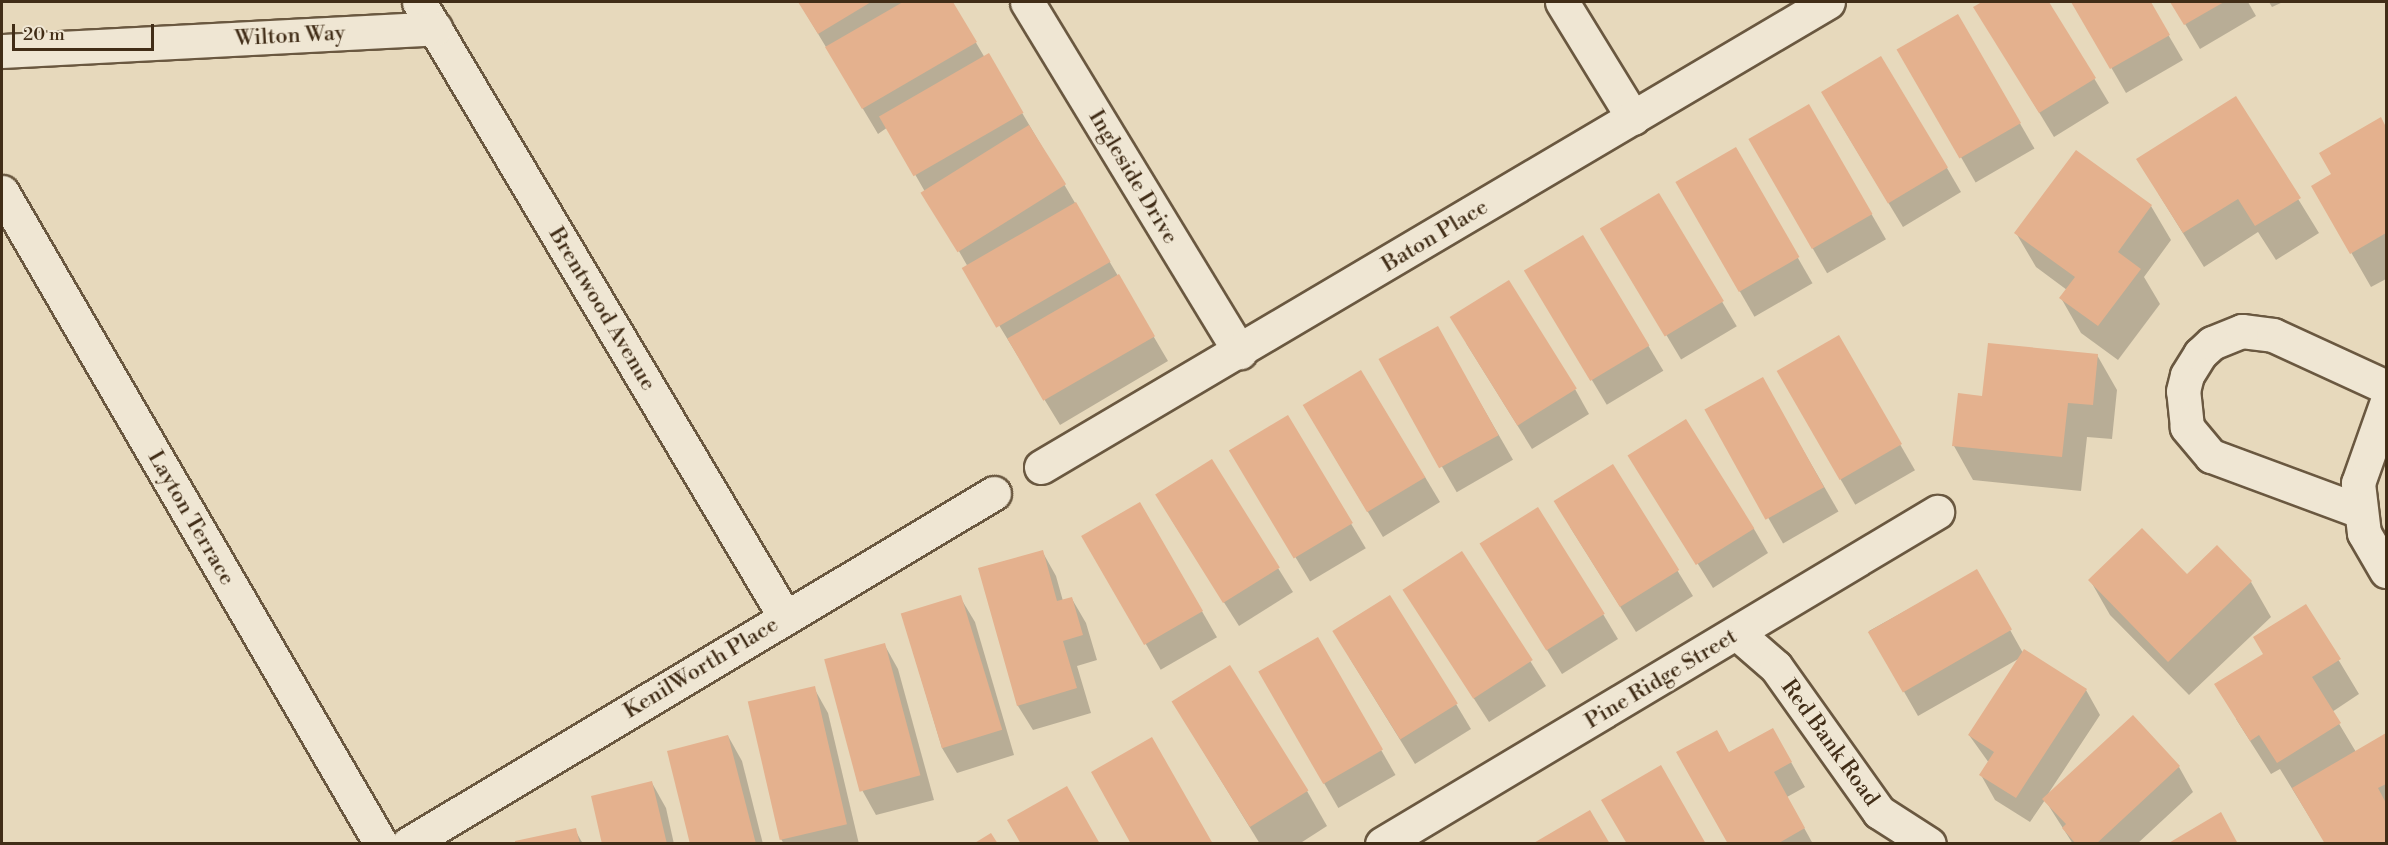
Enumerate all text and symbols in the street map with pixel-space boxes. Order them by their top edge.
scale bar [15,12,158,50]
street label: Wilton Way [234,20,346,52]
text: 20 m [23,23,65,46]
street label: Ingleside Drive [1083,105,1183,249]
street label: Baton Place [1377,194,1493,278]
street label: Brentwood Avenue [543,222,661,396]
street label: Layton Terrace [142,446,240,590]
street label: KenilWorth Place [619,611,783,725]
street label: Pine Ridge Street [1580,623,1742,735]
street label: Red Bank Road [1775,675,1885,811]

